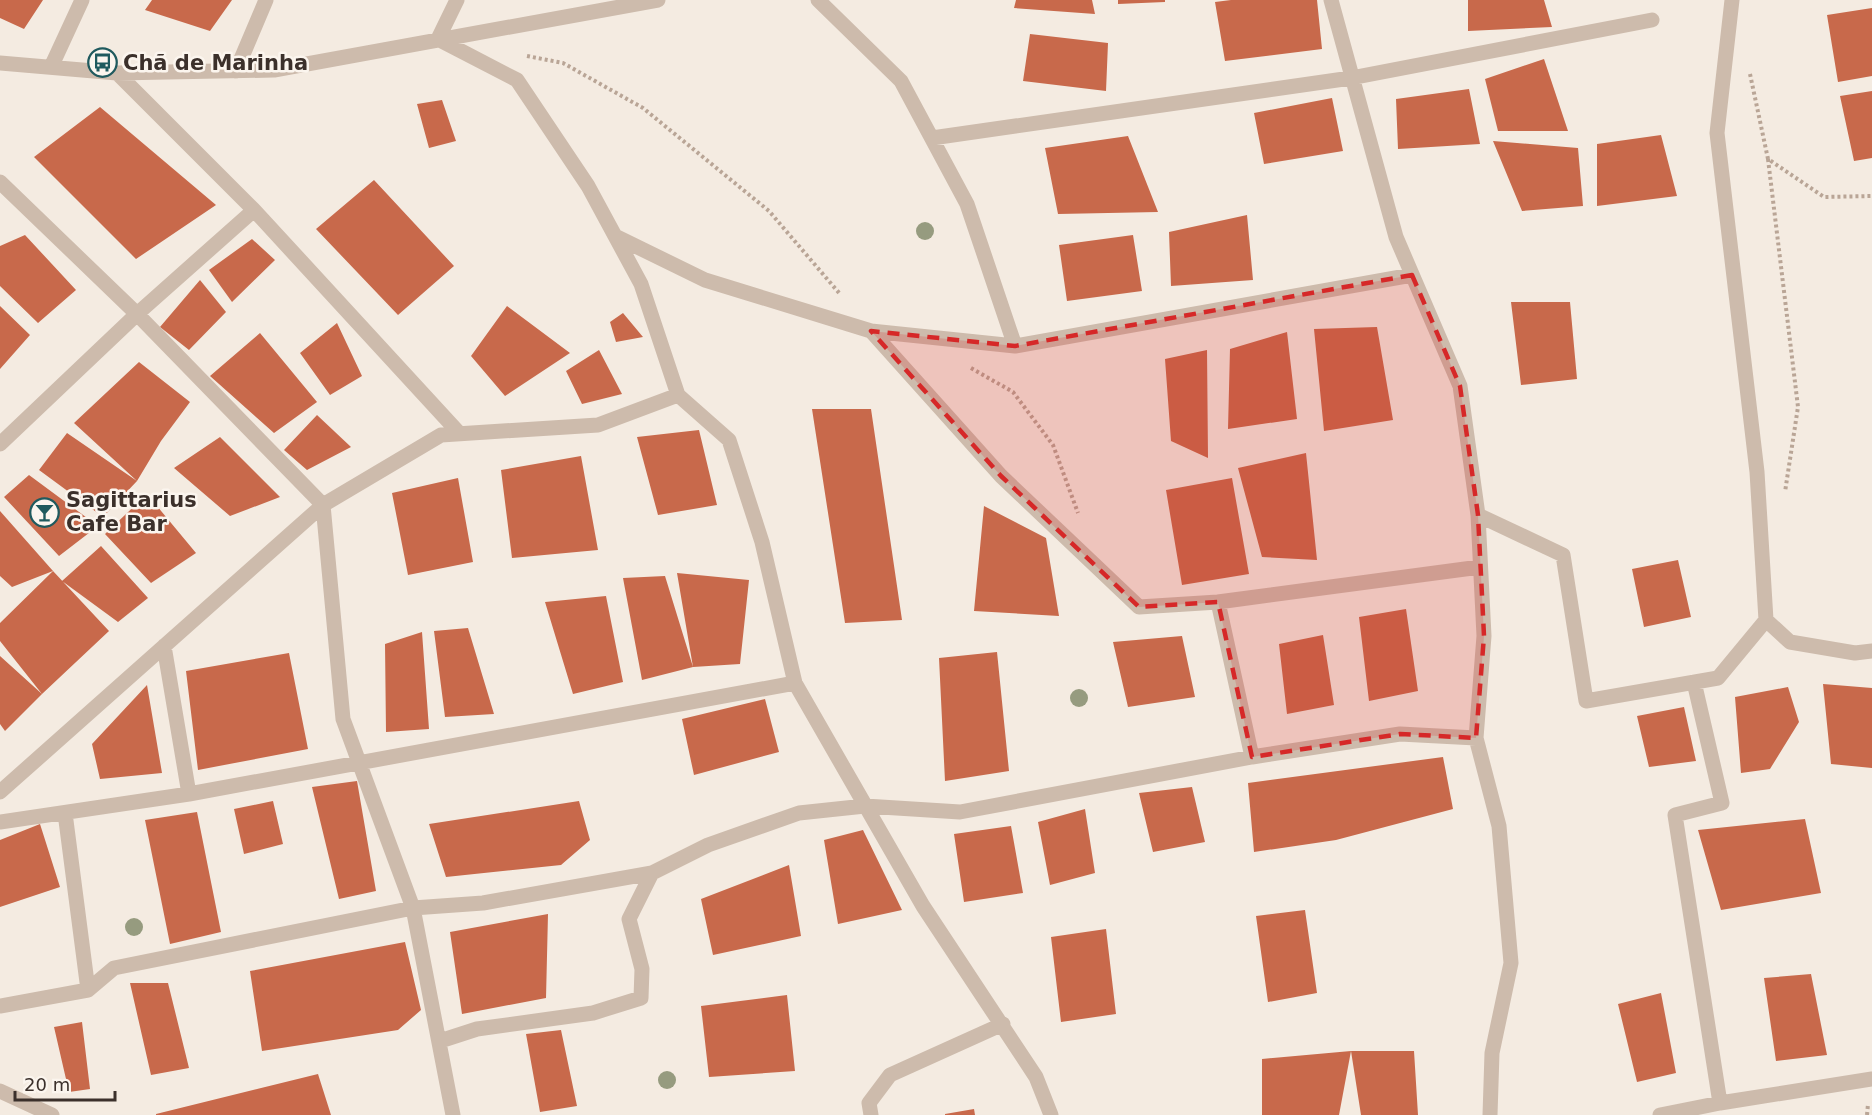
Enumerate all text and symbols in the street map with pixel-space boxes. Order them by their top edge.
bus stop icon: Chã de Marinha [86,47,118,79]
place label: Chã de Marinha [123,51,308,75]
place label: Sagittarius Cafe Bar [66,488,197,536]
bar icon: Sagittarius Cafe Bar [29,496,61,528]
scale bar [15,1064,116,1102]
text: 20 m [24,1074,70,1095]

